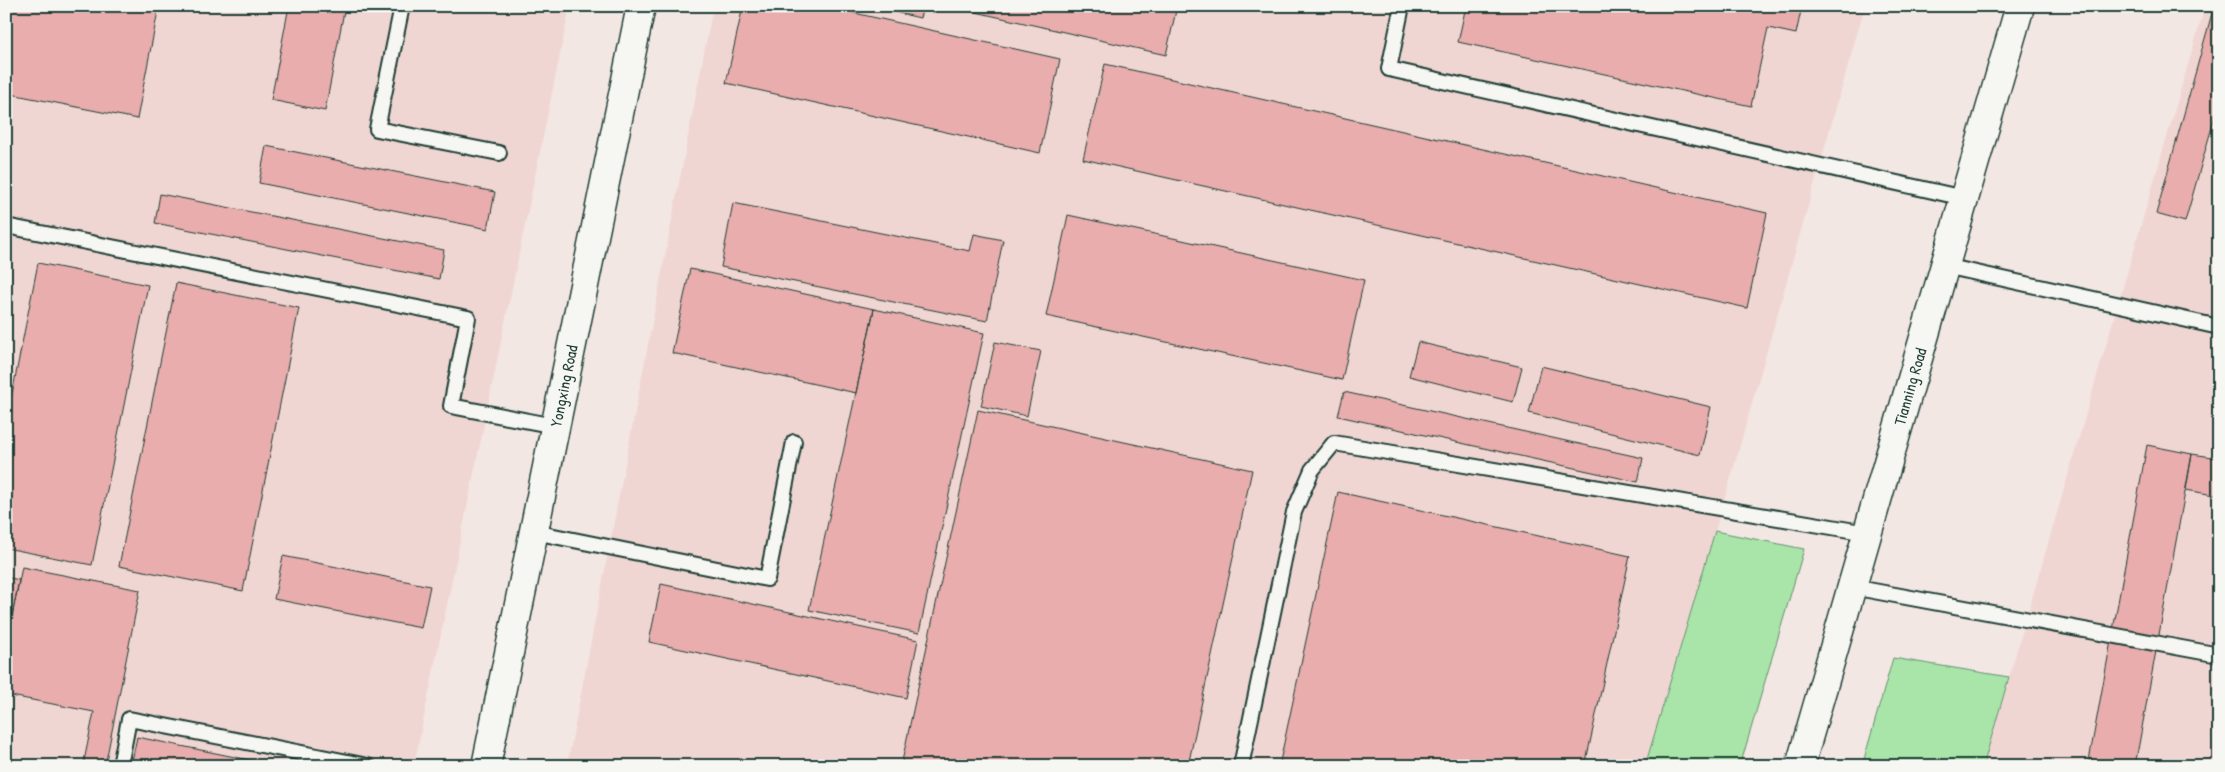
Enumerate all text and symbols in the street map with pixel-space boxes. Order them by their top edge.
street label: Yongxing Road [544,343,583,429]
street label: Tianning Road [1888,345,1931,428]

